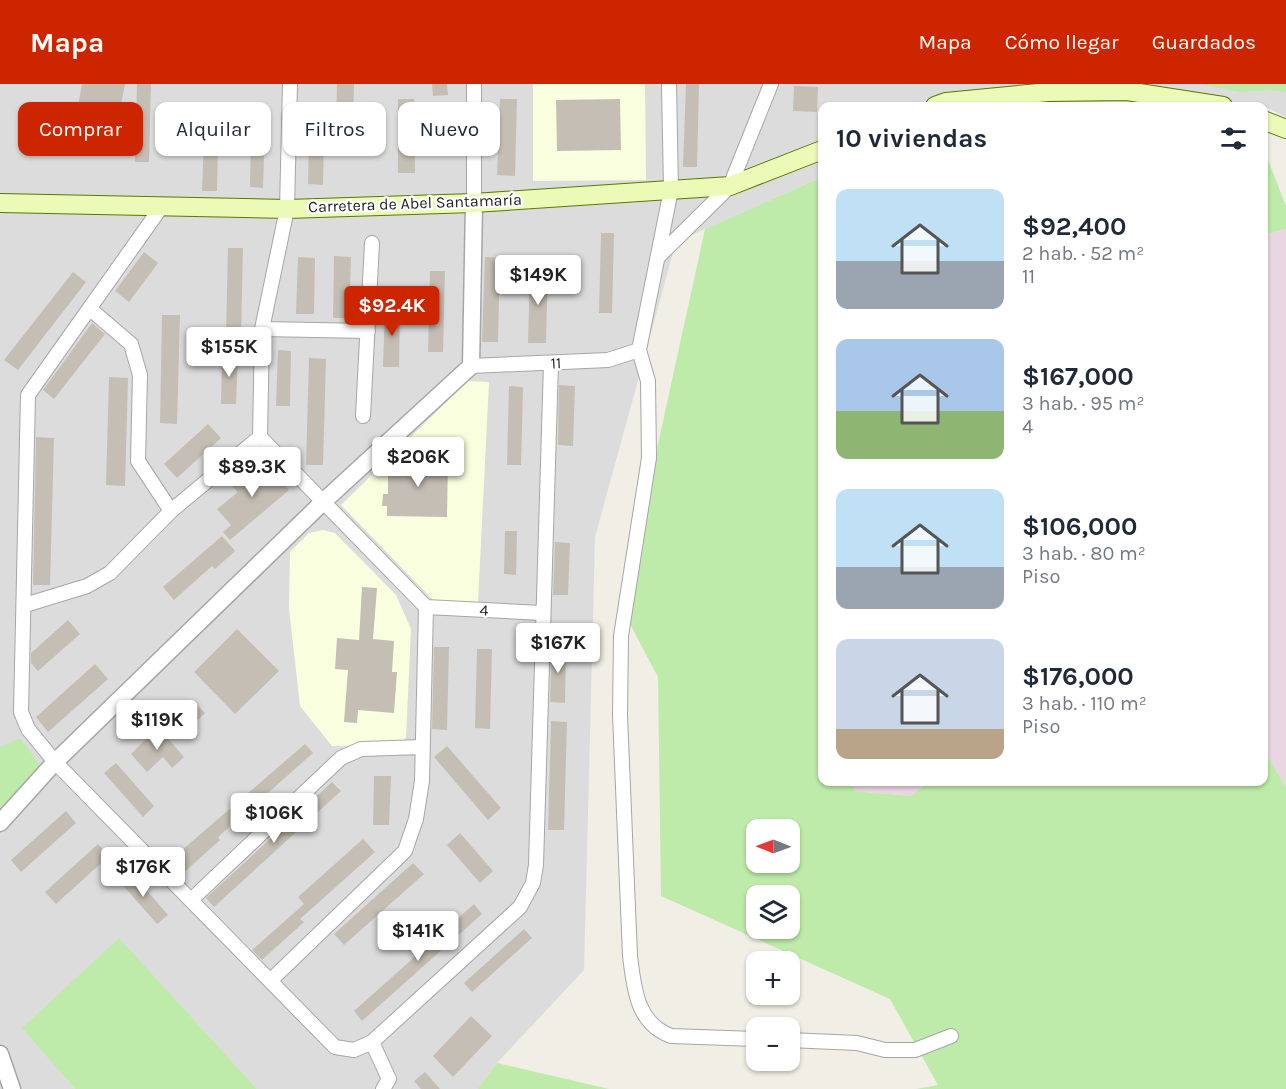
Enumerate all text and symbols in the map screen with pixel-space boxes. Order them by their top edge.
text: Mapa [30,26,104,59]
text: Mapa [918,30,972,54]
text: Cómo llegar [1005,30,1119,54]
text: Guardados [1152,30,1256,54]
chip: Comprar [18,102,143,156]
chip: Alquilar [155,102,271,156]
chip: Filtros [283,102,386,156]
chip: Nuevo [398,102,500,156]
icon: filters [1217,122,1250,155]
text: 10 viviendas [836,123,987,154]
street label: Carretera de Abel Santamaría [308,190,522,216]
text: $92,400 [1022,211,1126,242]
icon: home [884,213,956,285]
text: 2 hab. · 52 m² [1022,242,1144,265]
pin: $149K [496,255,580,306]
text: $149K [509,263,567,286]
text: 11 [1022,265,1035,288]
pin: $92.4K [343,286,441,337]
text: $92.4K [358,294,426,317]
pin: $155K [187,327,271,378]
text: $155K [200,335,258,358]
street label: 11 [550,353,562,373]
text: $167,000 [1022,361,1134,392]
icon: home [884,363,956,435]
text: 3 hab. · 95 m² [1022,392,1145,415]
text: 4 [1022,415,1033,438]
pin: $206K [376,437,460,488]
text: $206K [386,445,450,468]
pin: $89.3K [203,447,301,498]
text: $89.3K [218,455,286,478]
text: $106,000 [1022,511,1137,542]
icon: home [884,513,956,585]
text: 3 hab. · 80 m² [1022,542,1146,565]
text: Piso [1022,565,1060,588]
street label: 4 [479,600,489,620]
pin: $167K [516,623,600,674]
text: $167K [530,631,586,654]
text: $176,000 [1022,661,1134,692]
icon: home [884,663,956,735]
text: 3 hab. · 110 m² [1022,692,1147,715]
pin: $119K [115,700,199,751]
text: $119K [130,708,184,731]
text: Piso [1022,715,1060,738]
pin: $106K [232,793,316,844]
text: $106K [245,801,303,824]
north arrow [746,819,800,873]
map controls [746,819,800,1071]
pin: $176K [101,847,185,898]
text: $176K [115,855,171,878]
button: layers [746,885,800,939]
pin: $141K [376,911,460,962]
text: $141K [391,919,445,942]
button: + [746,951,800,1005]
button: − [746,1017,800,1071]

